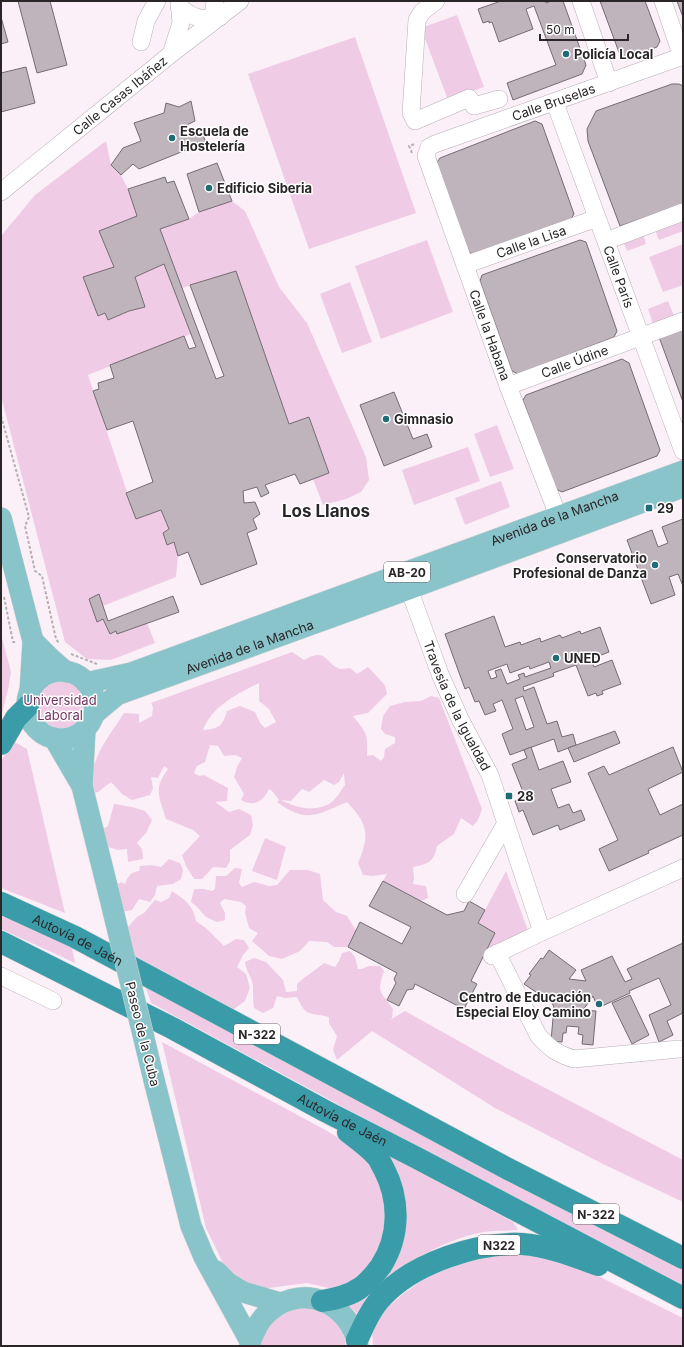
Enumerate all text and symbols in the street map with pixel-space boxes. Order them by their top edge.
scale bar [540,16,628,42]
text: 50 m [546,22,575,37]
place label: Policía Local [574,46,653,62]
marker: Policía Local [561,49,571,59]
street label: Calle Casas Ibáñez [69,52,170,139]
street label: Calle Bruselas [510,80,597,124]
place label: Escuela de Hostelería [180,123,249,154]
marker: Escuela de Hostelería [167,133,177,143]
place label: Edificio Siberia [217,180,312,196]
marker: Edificio Siberia [204,183,214,193]
street label: Calle la Lisa [494,222,568,261]
street label: Calle París [600,243,638,310]
street label: Calle la Habana [466,287,514,383]
street label: Calle Údine [539,342,610,381]
place label: Gimnasio [394,411,454,427]
marker: Gimnasio [381,414,391,424]
street label: Avenida de la Mancha [488,487,621,549]
place label: 29 [657,500,674,516]
district label: Los Llanos [282,501,370,521]
marker: 29 [644,503,654,513]
place label: Conservatorio Profesional de Danza [513,550,647,581]
marker: Conservatorio Profesional de Danza [650,560,660,570]
road number: AB-20 [384,562,430,582]
street label: Avenida de la Mancha [183,616,316,677]
street label: Travesía de la Igualdad [421,638,494,773]
place label: UNED [564,650,601,666]
marker: UNED [551,653,561,663]
park label: Universidad Laboral [23,692,97,723]
place label: 28 [517,788,534,804]
marker: 28 [504,791,514,801]
street label: Autovía de Jaén [30,911,126,969]
street label: Paseo de la Cuba [122,980,164,1088]
place label: Centro de Educación Especial Eloy Camino [456,989,591,1020]
marker: Centro de Educación Especial Eloy Camino [594,999,604,1009]
road number: N-322 [234,1024,280,1044]
street label: Autovía de Jaén [295,1090,390,1150]
road number: N-322 [573,1204,619,1224]
road number: N322 [478,1235,520,1255]

